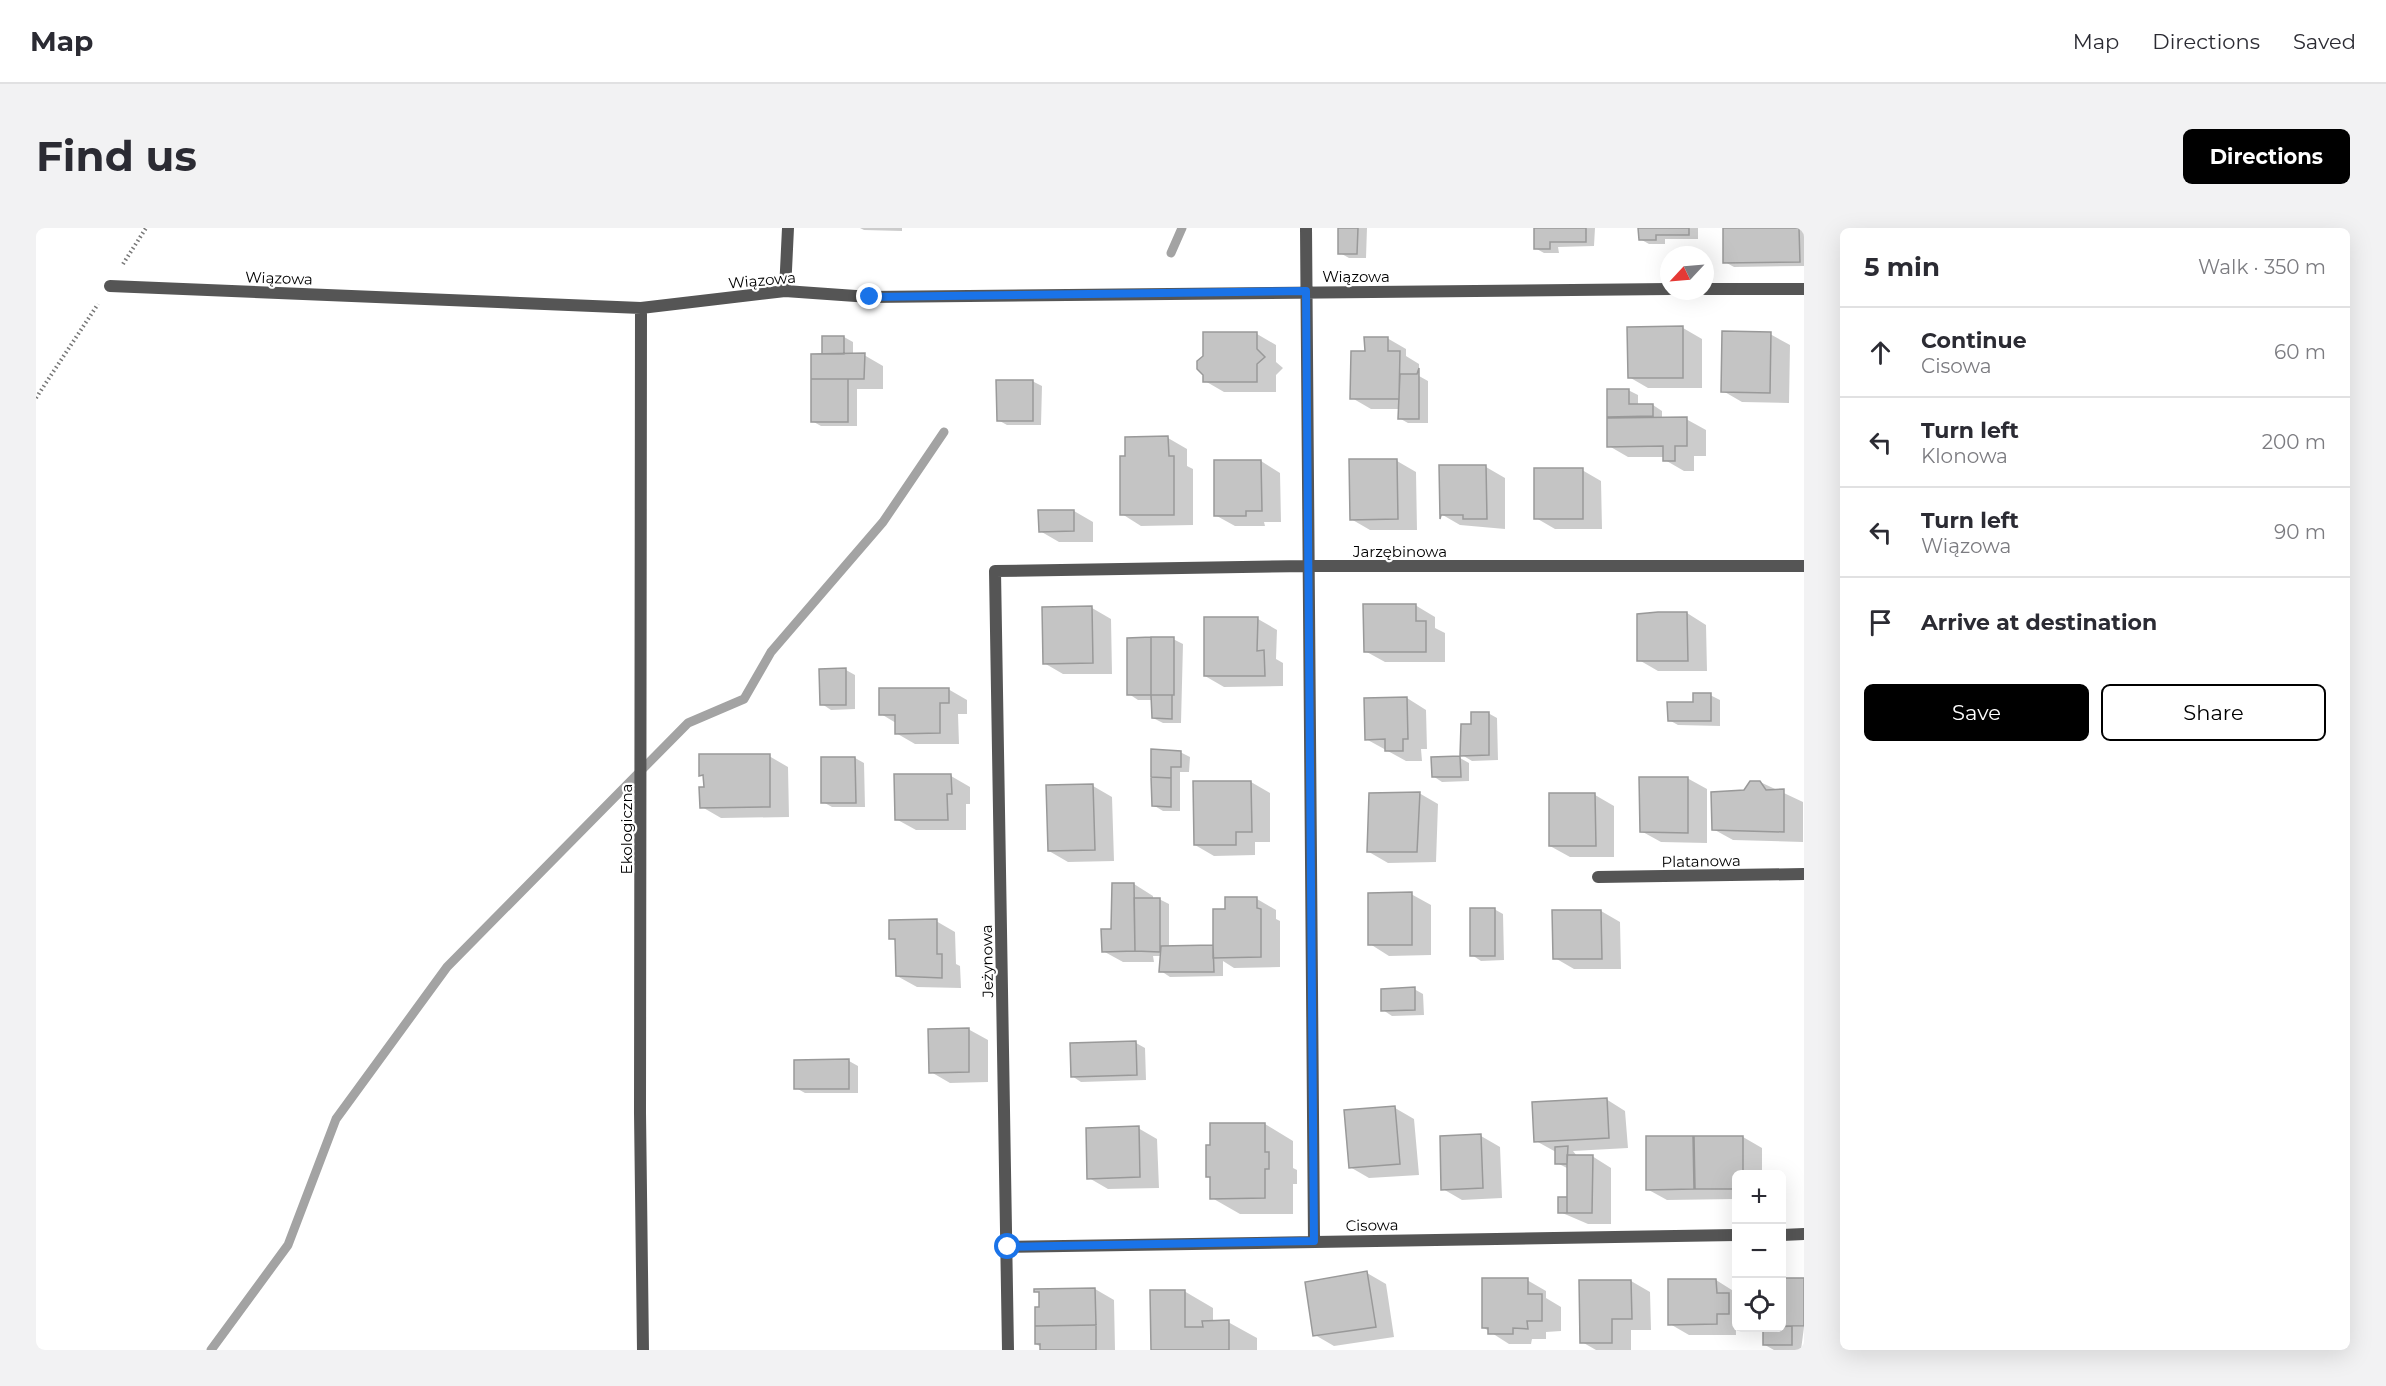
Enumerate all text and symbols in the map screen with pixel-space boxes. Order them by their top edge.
text: Map [30,24,93,58]
text: Map [2073,29,2119,54]
text: Directions [2152,29,2260,54]
text: Saved [2293,29,2356,54]
button: Directions [2183,129,2350,184]
text: Find us [36,130,197,182]
north arrow [1660,246,1714,300]
text: 5 min [1864,251,1940,283]
text: Walk · 350 m [2198,255,2326,279]
street label: Wiązowa [245,267,313,289]
street label: Wiązowa [1322,267,1390,286]
street label: Wiązowa [727,268,797,292]
route end [856,283,882,309]
text: Continue [1921,327,2027,354]
icon: ahead [1864,336,1897,369]
text: 60 m [2274,340,2326,364]
text: Cisowa [1921,354,1992,378]
text: Turn left [1921,417,2019,444]
icon: left [1864,426,1897,459]
text: 200 m [2262,430,2326,454]
text: Klonowa [1921,444,2008,468]
text: Turn left [1921,507,2019,534]
icon: left [1864,516,1897,549]
text: 90 m [2274,520,2326,544]
text: Wiązowa [1921,534,2011,558]
street label: Jarzębinowa [1352,542,1447,561]
icon: arrive [1864,606,1897,639]
text: Arrive at destination [1921,609,2157,636]
button: Save [1864,684,2089,741]
button: Share [2101,684,2326,741]
street label: Ekologiczna [617,784,636,874]
street label: Platanowa [1661,851,1741,871]
street label: Jeżynowa [977,924,997,999]
map controls [1732,1170,1786,1332]
button: + [1732,1170,1786,1224]
street label: Cisowa [1345,1215,1399,1235]
button: − [1732,1224,1786,1278]
route start [994,1233,1020,1259]
button: locate [1732,1278,1786,1332]

